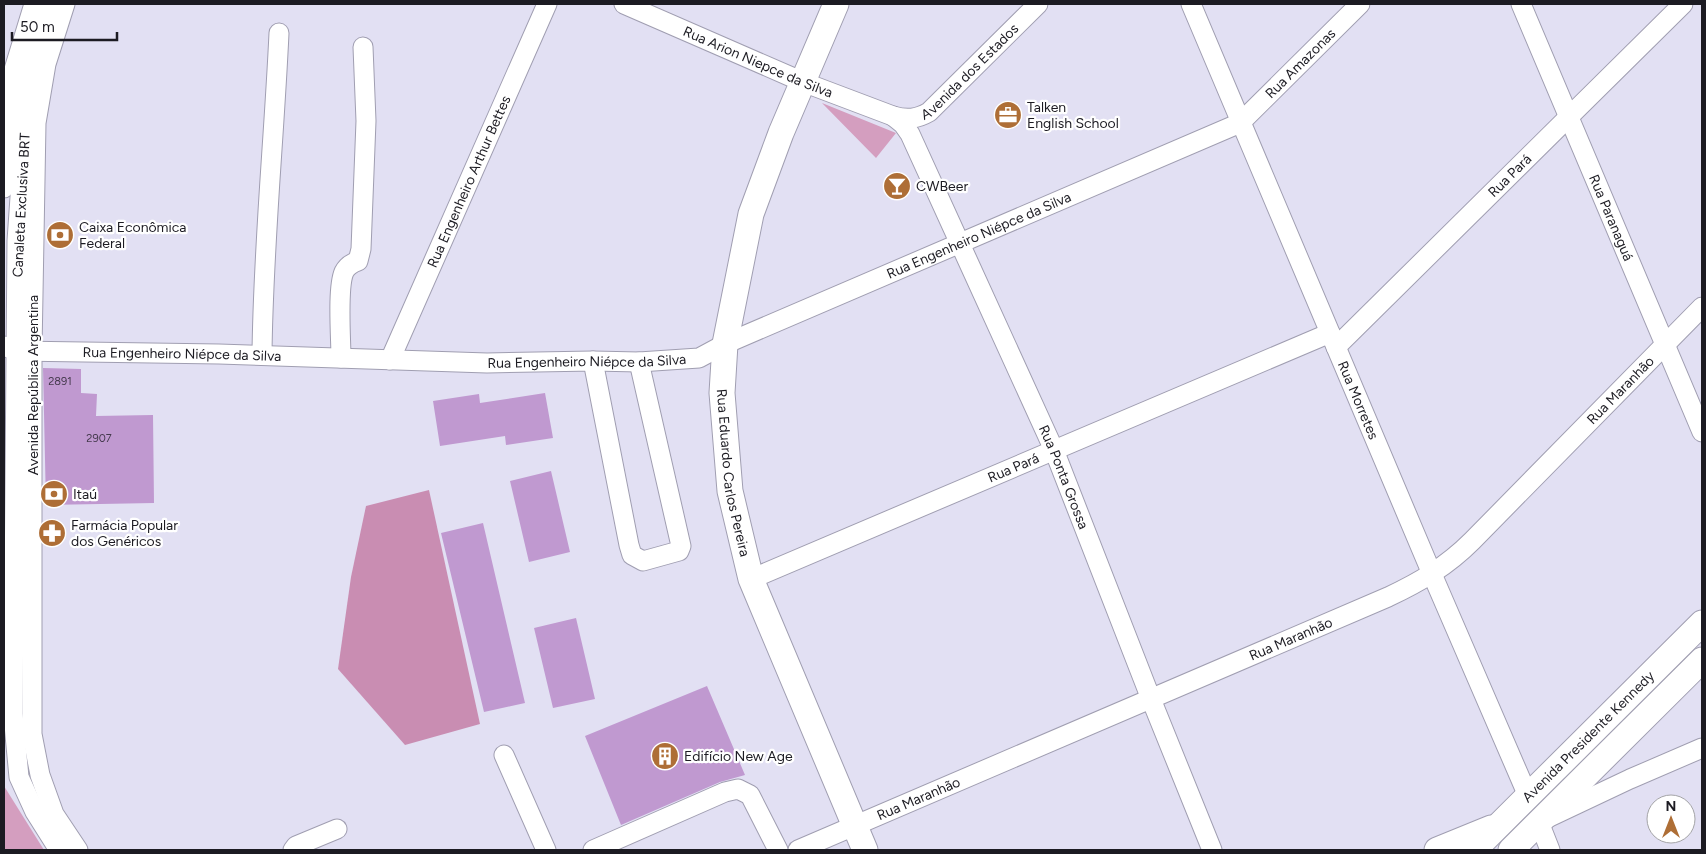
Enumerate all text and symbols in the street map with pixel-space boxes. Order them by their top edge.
scale bar [12,10,118,42]
text: 50 m [20,18,55,36]
street label: Avenida dos Estados [918,20,1022,124]
street label: Rua Arion Niepce da Silva [681,23,835,101]
street label: Rua Amazonas [1262,25,1339,102]
street label: Rua Engenheiro Arthur Bettes [424,93,515,270]
place label: Talken English School [1027,99,1119,132]
office icon: Talken English School [993,100,1023,130]
street label: Canaleta Exclusiva BRT [9,132,34,278]
street label: Rua Pará [1485,151,1535,201]
bar icon: CWBeer [882,171,912,201]
street label: Rua Paranaguá [1585,172,1637,264]
place label: CWBeer [916,178,968,195]
street label: Rua Engenheiro Niépce da Silva [884,189,1074,283]
place label: Caixa Econômica Federal [79,219,186,252]
bank icon: Caixa Econômica Federal [45,220,75,250]
street label: Avenida República Argentina [25,295,42,475]
street label: Rua Engenheiro Niépce da Silva [82,344,282,365]
street label: Rua Engenheiro Niépce da Silva [487,351,687,372]
street label: Rua Maranhão [1583,353,1658,428]
street label: Rua Morretes [1334,358,1382,442]
house number: 2891 [48,375,72,388]
street label: Rua Eduardo Carlos Pereira [713,388,753,558]
street label: Rua Ponta Grossa [1035,422,1092,532]
house number: 2907 [86,432,112,445]
street label: Rua Pará [985,450,1042,486]
bank icon: Itaú [39,479,69,509]
place label: Itaú [73,486,97,503]
place label: Farmácia Popular dos Genéricos [71,517,178,550]
pharmacy icon: Farmácia Popular dos Genéricos [37,518,67,548]
street label: Rua Maranhão [1247,614,1335,665]
street label: Avenida Presidente Kennedy [1519,667,1658,806]
building icon: Edifício New Age [650,741,680,771]
place label: Edifício New Age [684,748,793,765]
street label: Rua Maranhão [874,773,963,824]
north arrow [1646,794,1696,844]
text: N [1666,798,1676,815]

